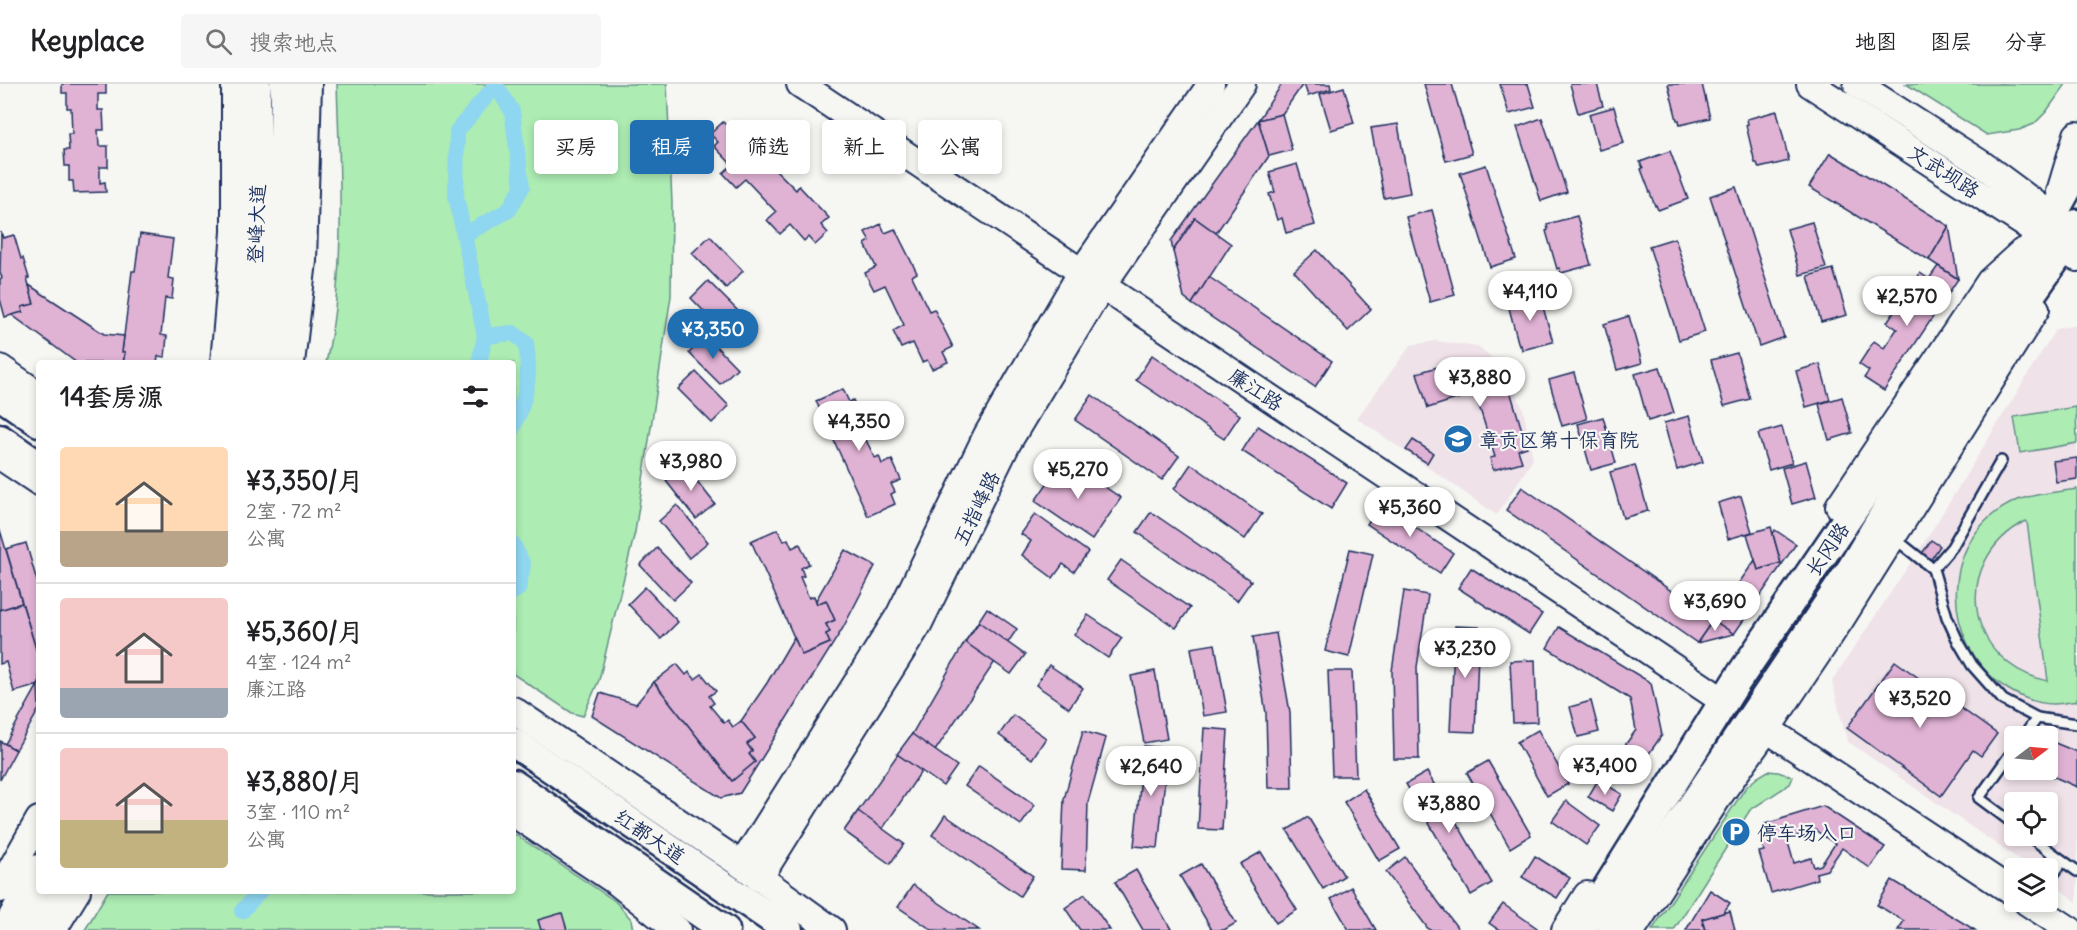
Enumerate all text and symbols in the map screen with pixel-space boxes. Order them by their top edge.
search box [181,14,601,68]
text: Keyplace [30,23,145,59]
icon: search [202,25,235,58]
text: 搜索地点 [250,28,338,56]
text: 地图 [1855,28,1897,55]
text: 图层 [1930,28,1972,55]
text: 分享 [2005,28,2047,55]
chip: 买房 [534,120,618,174]
chip: 租房 [630,120,714,174]
chip: 筛选 [726,120,810,174]
chip: 新上 [822,120,906,174]
chip: 公寓 [918,120,1002,174]
street label: 文武坝路 [1904,139,1985,204]
street label: 登峰大道 [242,184,270,264]
pin: ¥4,110 [1481,271,1579,322]
pin: ¥2,570 [1858,276,1956,327]
text: ¥4,110 [1502,278,1558,303]
text: ¥2,570 [1876,283,1938,308]
pin: ¥3,350 [664,309,762,360]
text: ¥3,350 [681,316,745,341]
pin: ¥3,880 [1431,357,1529,408]
street label: 廉江路 [1224,362,1289,416]
text: ¥3,880 [1448,364,1512,389]
text: 14套房源 [60,380,163,413]
icon: filters [459,380,492,413]
pin: ¥4,350 [810,401,908,452]
text: ¥4,350 [827,408,891,433]
school or university icon: 章贡区第十保育院 [1442,423,1474,455]
place label: 章贡区第十保育院 [1479,427,1639,452]
pin: ¥3,980 [642,441,740,492]
text: ¥3,980 [659,448,723,473]
pin: ¥5,270 [1029,449,1127,500]
text: ¥5,270 [1047,456,1109,481]
text: ¥3,350/月 [246,464,363,497]
street label: 五指峰路 [947,466,1005,549]
icon: home [108,471,180,543]
pin: ¥5,360 [1361,487,1459,538]
text: ¥5,360 [1378,494,1442,519]
text: 2室 · 72 m² [246,498,341,523]
street label: 长冈路 [1800,516,1855,581]
text: 公寓 [246,525,286,550]
pin: ¥3,690 [1666,581,1764,632]
text: ¥3,690 [1683,588,1747,613]
text: ¥5,360/月 [246,615,364,648]
icon: home [108,622,180,694]
pin: ¥3,230 [1416,628,1514,679]
text: ¥3,230 [1434,635,1496,660]
text: 4室 · 124 m² [246,649,351,674]
text: 廉江路 [246,676,306,701]
pin: ¥3,520 [1871,678,1969,729]
text: ¥3,520 [1889,685,1951,710]
north arrow [2004,726,2058,780]
map controls [2004,726,2058,912]
pin: ¥3,400 [1556,745,1654,796]
pin: ¥2,640 [1102,746,1200,797]
text: ¥3,400 [1573,752,1637,777]
text: ¥2,640 [1119,753,1183,778]
text: ¥3,880/月 [246,765,364,798]
icon: home [108,772,180,844]
pin: ¥3,880 [1400,783,1498,834]
text: ¥3,880 [1417,790,1481,815]
button: locate [2004,792,2058,846]
text: 3室 · 110 m² [246,799,350,824]
street label: 红都大道 [610,803,690,869]
parking icon: 停车场入口 [1720,816,1752,848]
place label: 停车场入口 [1757,820,1857,845]
text: 公寓 [246,826,286,851]
button: layers [2004,858,2058,912]

